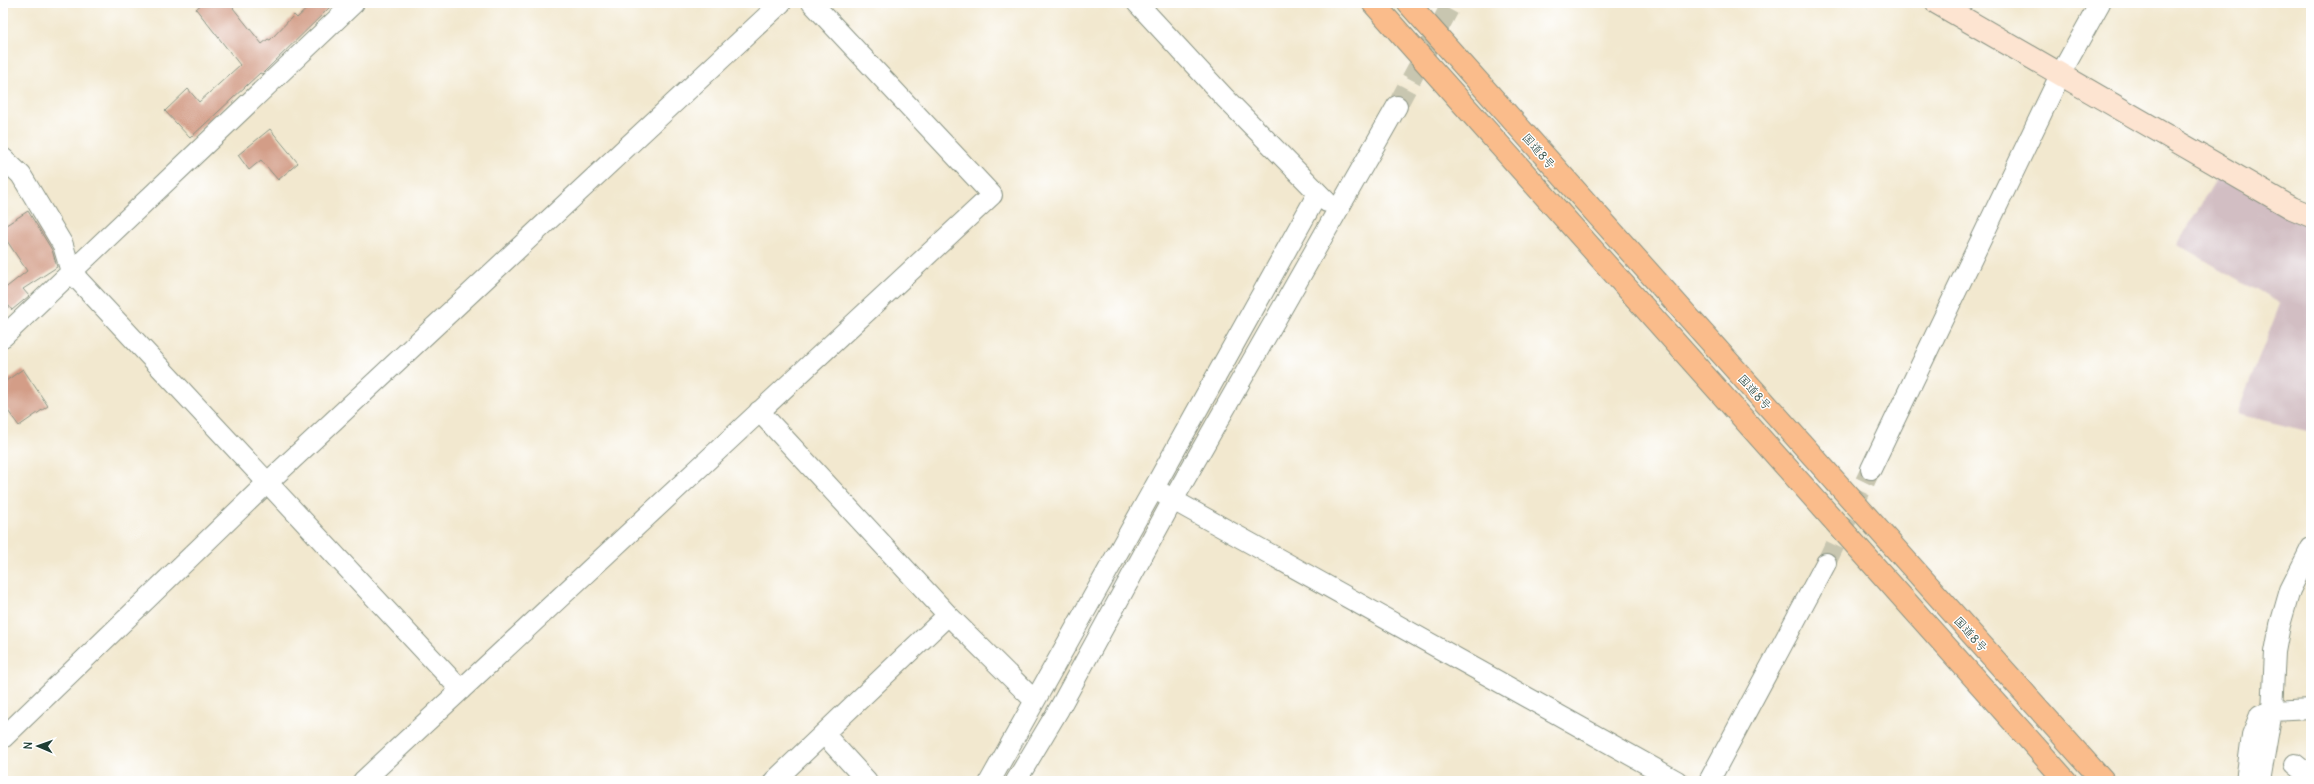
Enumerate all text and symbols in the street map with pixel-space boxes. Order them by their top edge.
street label: 国道8号 [1519,130,1559,172]
street label: 国道8号 [1735,371,1775,413]
street label: 国道8号 [1951,613,1991,655]
north arrow [18,726,58,766]
text: N [21,742,35,750]

